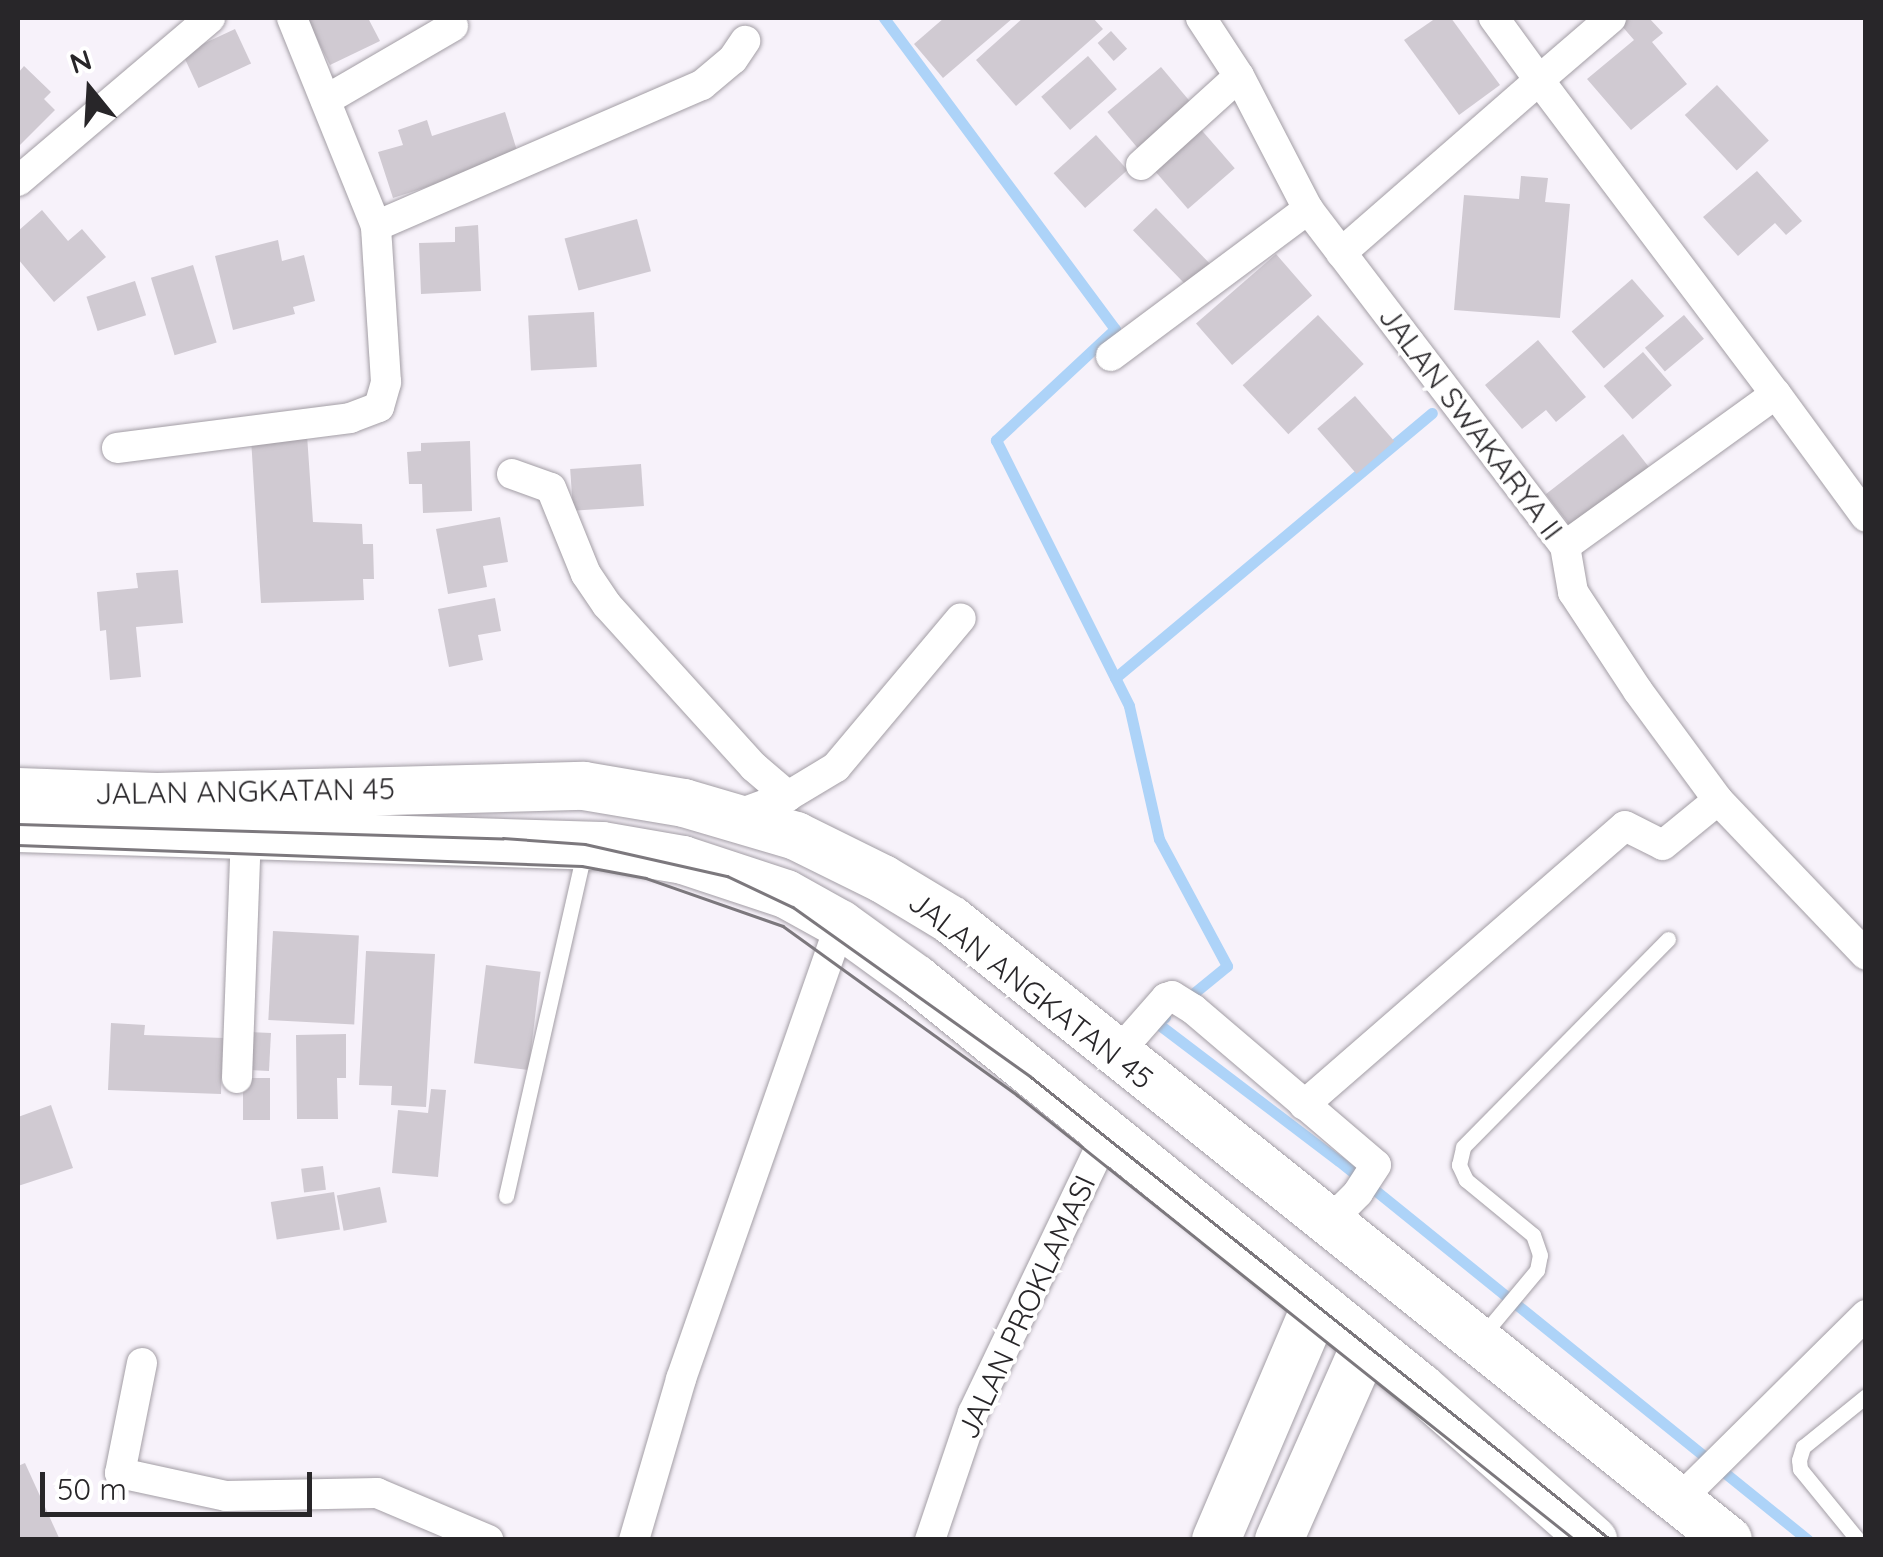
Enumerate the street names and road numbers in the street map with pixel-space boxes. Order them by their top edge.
street label: JALAN SWAKARYA II [1371,299,1571,547]
street label: JALAN ANGKATAN 45 [95,770,395,812]
street label: JALAN ANGKATAN 45 [902,883,1160,1097]
street label: JALAN PROKLAMASI [949,1170,1103,1444]

